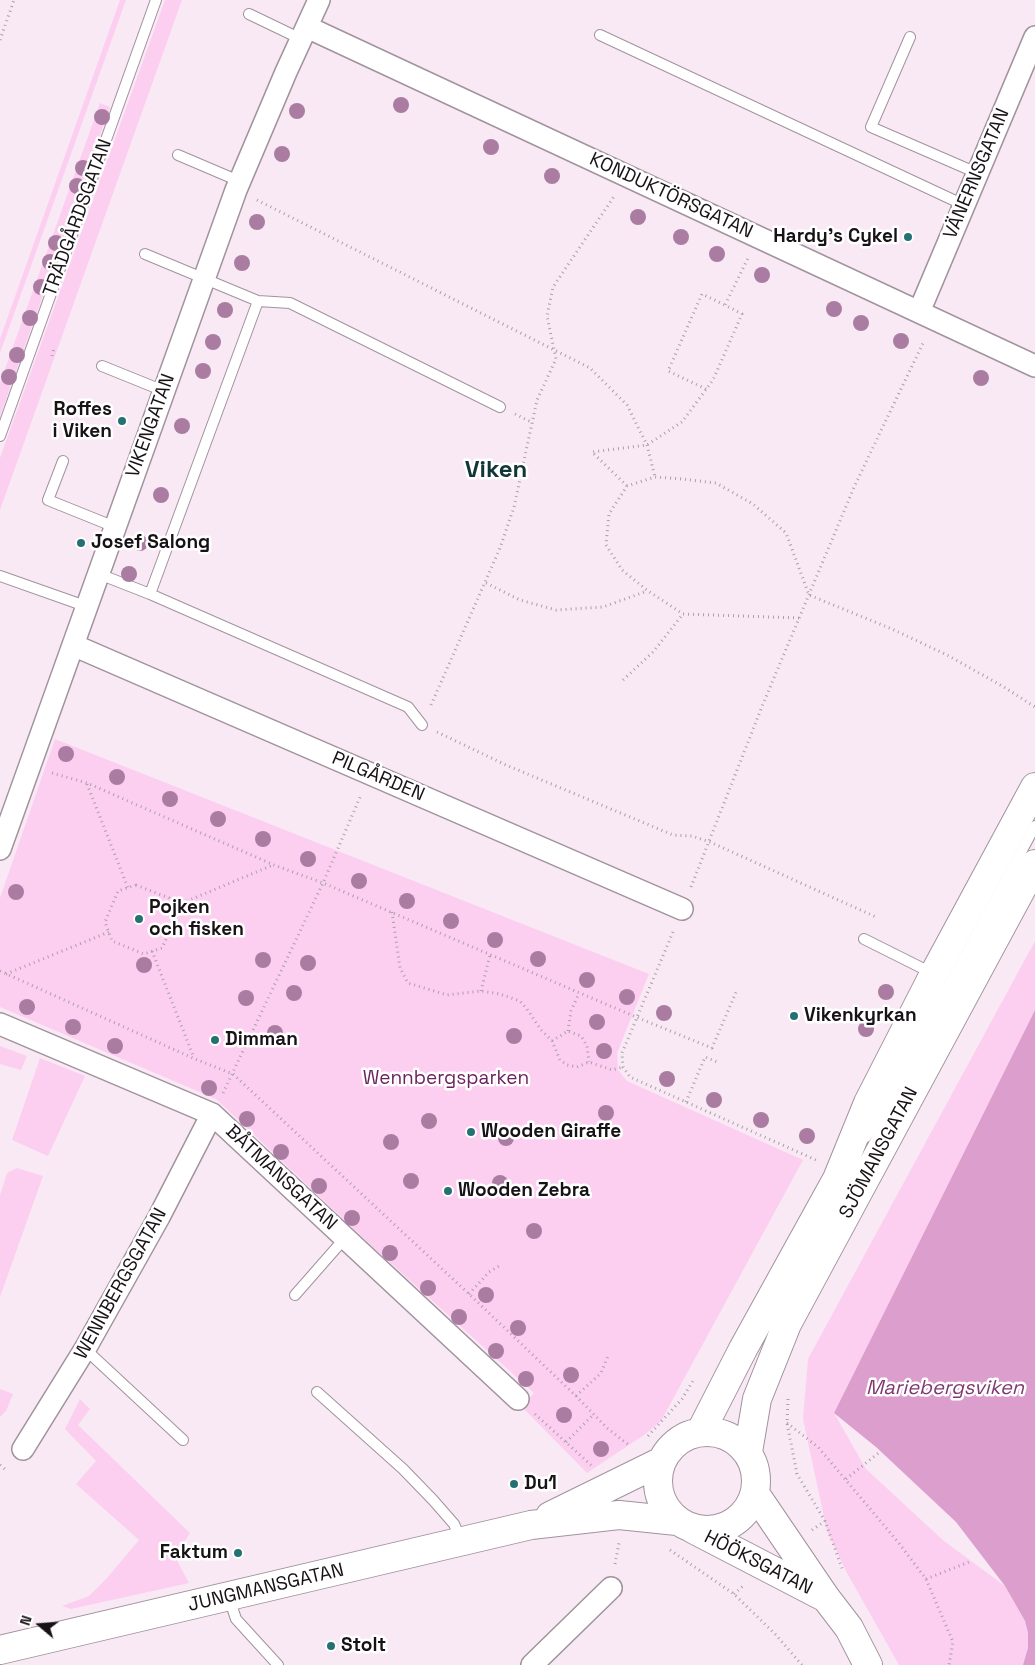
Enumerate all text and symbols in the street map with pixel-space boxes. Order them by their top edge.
street label: VÄNERNSGATAN [939,105,1015,243]
street label: TRÄDGÅRDSGATAN [39,136,117,300]
street label: KONDUKTÖRSGATAN [586,148,756,244]
place label: Hardy's Cykel [773,226,898,248]
marker: Hardy's Cykel [902,231,914,243]
street label: VIKENGATAN [122,371,180,481]
place label: Roffes i Viken [53,399,112,443]
marker: Roffes i Viken [116,415,128,427]
district label: Viken [465,456,527,484]
place label: Josef Salong [91,532,210,554]
marker: Josef Salong [75,537,87,549]
street label: PILGÅRDEN [328,747,428,807]
place label: Pojken och fisken [149,897,244,941]
marker: Pojken och fisken [133,913,145,925]
place label: Vikenkyrkan [804,1005,917,1027]
marker: Vikenkyrkan [788,1010,800,1022]
place label: Dimman [225,1029,298,1051]
marker: Dimman [209,1034,221,1046]
park label: Wennbergsparken [363,1068,529,1090]
street label: SJÖMANSGATAN [835,1083,923,1223]
street label: BÅTMANSGATAN [220,1120,342,1236]
place label: Wooden Giraffe [481,1121,621,1143]
marker: Wooden Giraffe [465,1126,477,1138]
place label: Wooden Zebra [458,1180,590,1202]
marker: Wooden Zebra [442,1185,454,1197]
street label: WENNBERGSGATAN [70,1204,172,1364]
water label: Mariebergsviken [866,1377,1024,1401]
place label: Du1 [524,1473,557,1495]
marker: Du1 [508,1478,520,1490]
street label: HÖÖKSGATAN [700,1526,816,1600]
place label: Faktum [160,1542,228,1564]
marker: Faktum [232,1547,244,1559]
street label: JUNGMANSGATAN [186,1559,346,1617]
north arrow [15,1600,65,1650]
text: N [16,1613,36,1628]
place label: Stolt [341,1635,386,1657]
marker: Stolt [325,1640,337,1652]

